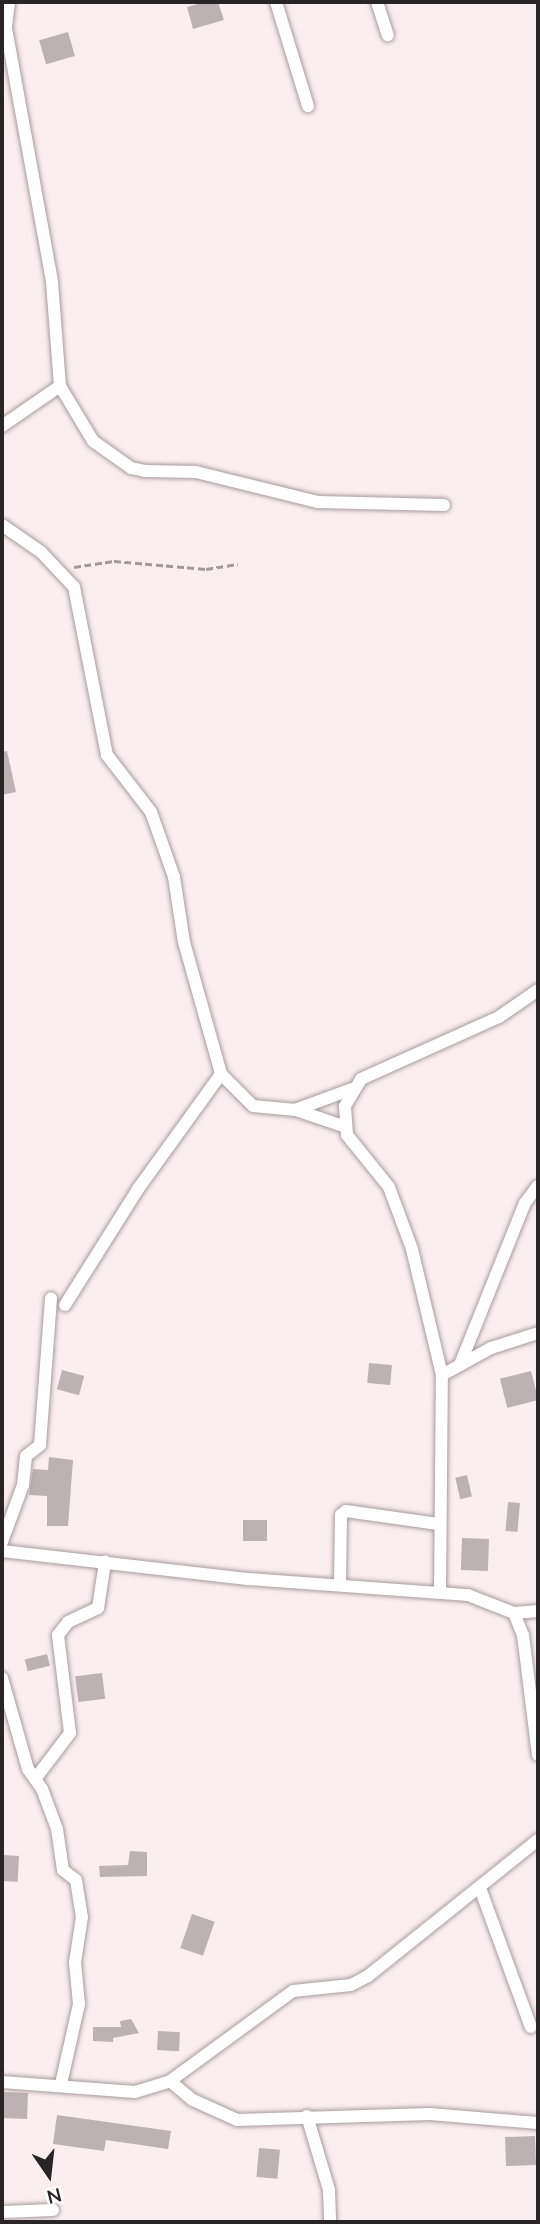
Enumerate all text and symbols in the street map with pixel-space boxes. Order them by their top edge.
north arrow [14,2140,84,2210]
text: N [44,2181,64,2210]

